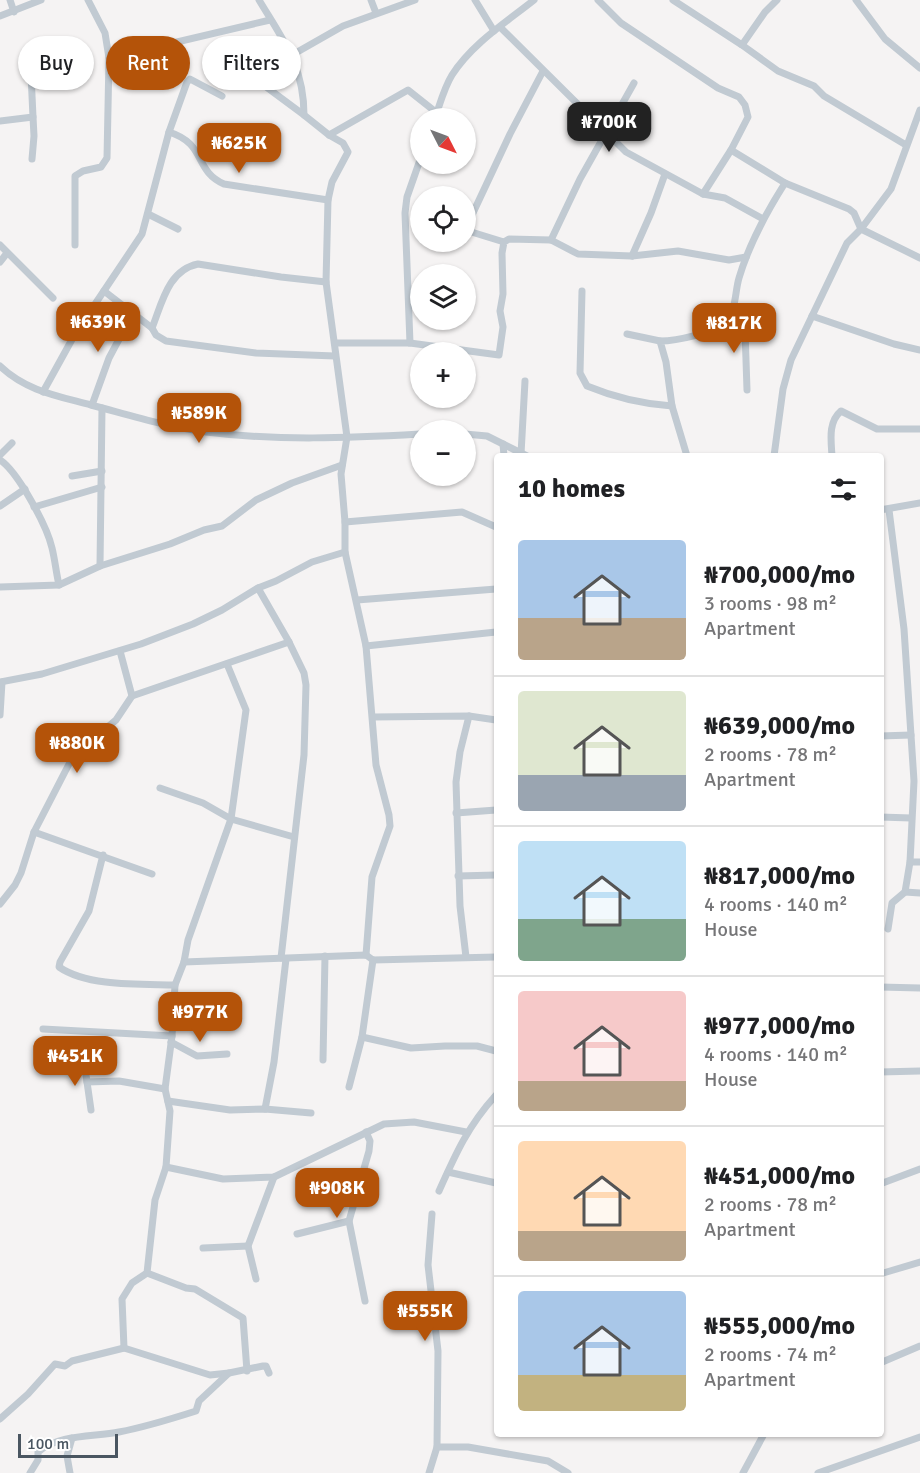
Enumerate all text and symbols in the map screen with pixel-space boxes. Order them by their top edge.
chip: Buy [18,36,94,90]
chip: Rent [106,36,190,90]
chip: Filters [202,36,301,90]
pin: ₦700K [567,102,651,153]
north arrow [410,108,476,174]
map controls [410,108,476,486]
text: ₦700K [581,109,637,134]
pin: ₦625K [197,123,281,174]
text: ₦625K [211,130,267,155]
button: locate [410,186,476,252]
button: layers [410,264,476,330]
pin: ₦639K [56,302,140,353]
pin: ₦817K [692,303,776,354]
text: ₦639K [70,309,126,334]
text: ₦817K [706,310,762,335]
button: + [410,342,476,408]
pin: ₦589K [157,393,241,444]
text: ₦589K [171,400,227,425]
button: − [410,420,476,486]
text: 10 homes [518,473,625,505]
icon: filters [827,473,860,506]
text: ₦700,000/mo [704,559,855,591]
icon: home [566,564,638,636]
text: 3 rooms · 98 m² [704,591,837,616]
text: Apartment [704,616,796,641]
text: ₦639,000/mo [704,710,855,742]
icon: home [566,715,638,787]
pin: ₦880K [35,723,119,774]
text: ₦880K [49,730,105,755]
text: 2 rooms · 78 m² [704,742,837,767]
text: Apartment [704,767,796,792]
text: ₦817,000/mo [704,860,855,892]
icon: home [566,865,638,937]
text: 4 rooms · 140 m² [704,892,848,917]
text: House [704,917,758,942]
pin: ₦977K [158,992,242,1043]
text: ₦977K [172,999,228,1024]
text: ₦977,000/mo [704,1010,855,1042]
icon: home [566,1015,638,1087]
pin: ₦451K [33,1036,117,1087]
text: 4 rooms · 140 m² [704,1042,848,1067]
text: ₦451K [47,1043,103,1068]
text: House [704,1067,758,1092]
text: ₦451,000/mo [704,1160,855,1192]
icon: home [566,1165,638,1237]
pin: ₦908K [295,1168,379,1219]
text: ₦908K [309,1175,365,1200]
text: 2 rooms · 78 m² [704,1192,837,1217]
text: Apartment [704,1217,796,1242]
pin: ₦555K [383,1291,467,1342]
text: ₦555K [397,1298,453,1323]
text: ₦555,000/mo [704,1310,855,1342]
icon: home [566,1315,638,1387]
text: 2 rooms · 74 m² [704,1342,837,1367]
text: Apartment [704,1367,796,1392]
scale bar [18,1431,118,1458]
text: 100 m [27,1434,69,1454]

